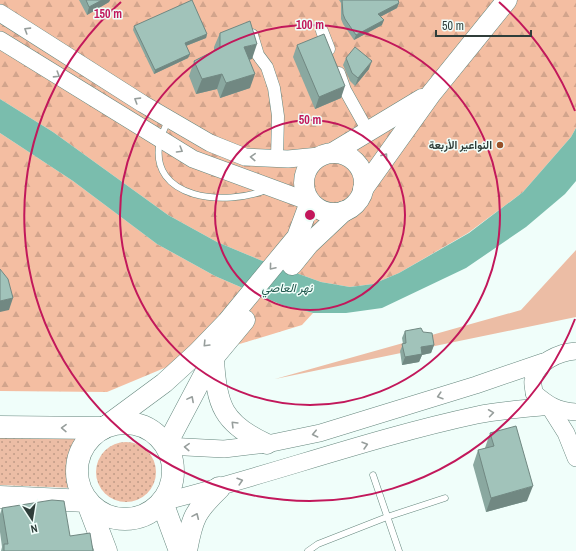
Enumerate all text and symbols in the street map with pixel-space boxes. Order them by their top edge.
text: 150 m [94,6,122,22]
scale bar [436,12,531,38]
text: 100 m [296,17,324,33]
text: 50 m [442,18,464,34]
one-way arrow [24,28,31,35]
one-way arrow [53,70,60,78]
one-way arrow [134,97,141,105]
text: 50 m [299,112,321,128]
place label: النواعير الأربعة [429,138,492,152]
marker: النواعير الأربعة [495,140,505,150]
one-way arrow [176,146,183,153]
one-way arrow [250,153,256,161]
one-way arrow [380,154,387,161]
centre of rings [303,208,317,222]
one-way arrow [270,262,277,270]
water label: نهر العاصي [262,280,313,298]
one-way arrow [203,339,211,347]
one-way arrow [436,391,443,400]
one-way arrow [186,396,194,403]
one-way arrow [488,409,494,418]
one-way arrow [231,421,239,429]
one-way arrow [61,423,67,432]
one-way arrow [312,429,318,437]
one-way arrow [361,441,368,450]
one-way arrow [184,442,190,451]
one-way arrow [236,478,243,486]
north arrow [12,499,52,539]
one-way arrow [191,512,199,519]
text: N [29,521,39,536]

